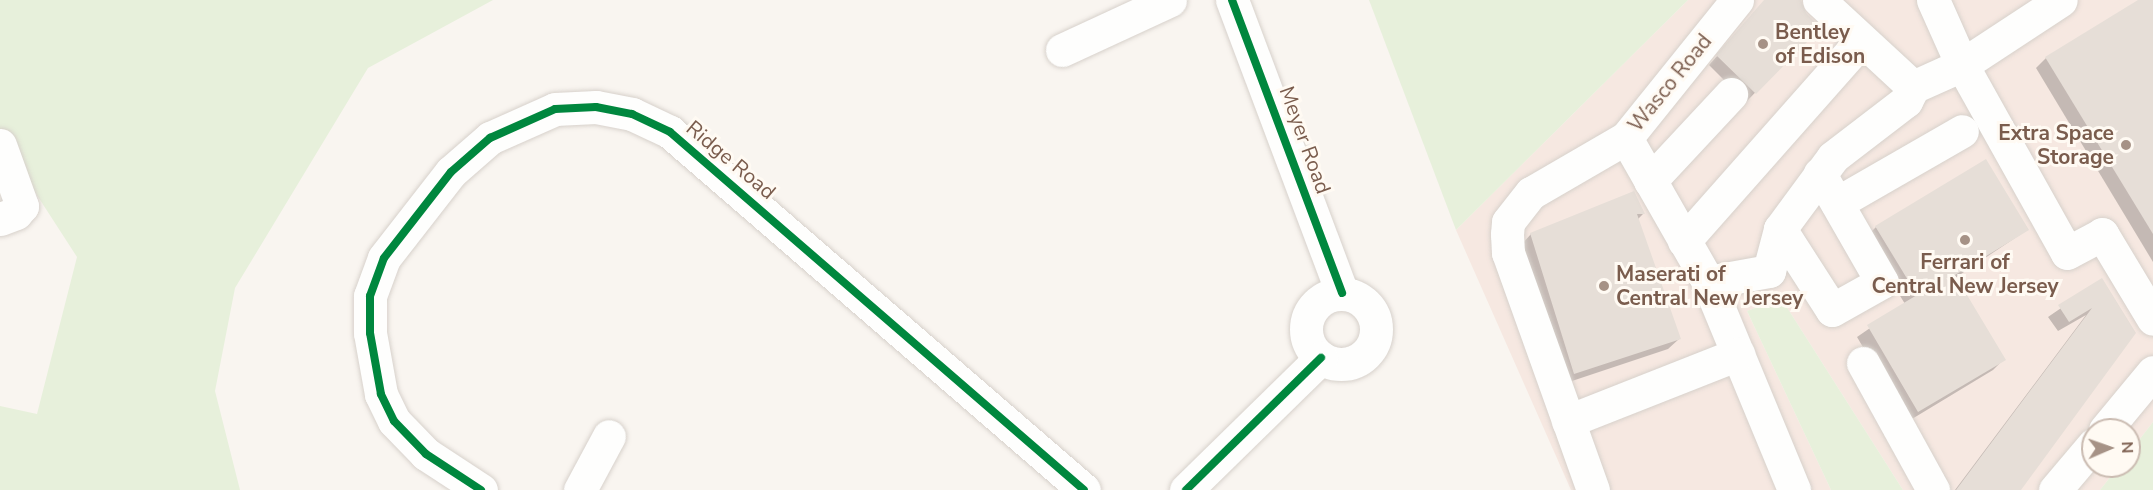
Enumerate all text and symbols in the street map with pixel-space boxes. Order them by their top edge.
place label: Bentley of Edison [1775,19,1865,69]
street label: Wasco Road [1623,29,1717,137]
marker: Bentley of Edison [1756,37,1770,51]
street label: Meyer Road [1274,83,1336,197]
street label: Ridge Road [681,115,781,205]
place label: Extra Space Storage [1998,120,2114,170]
marker: Extra Space Storage [2119,138,2133,152]
marker: Ferrari of Central New Jersey [1958,233,1972,247]
place label: Ferrari of Central New Jersey [1871,249,2059,299]
place label: Maserati of Central New Jersey [1616,261,1803,311]
marker: Maserati of Central New Jersey [1597,279,1611,293]
north arrow [2081,418,2141,478]
text: N [2116,441,2138,454]

